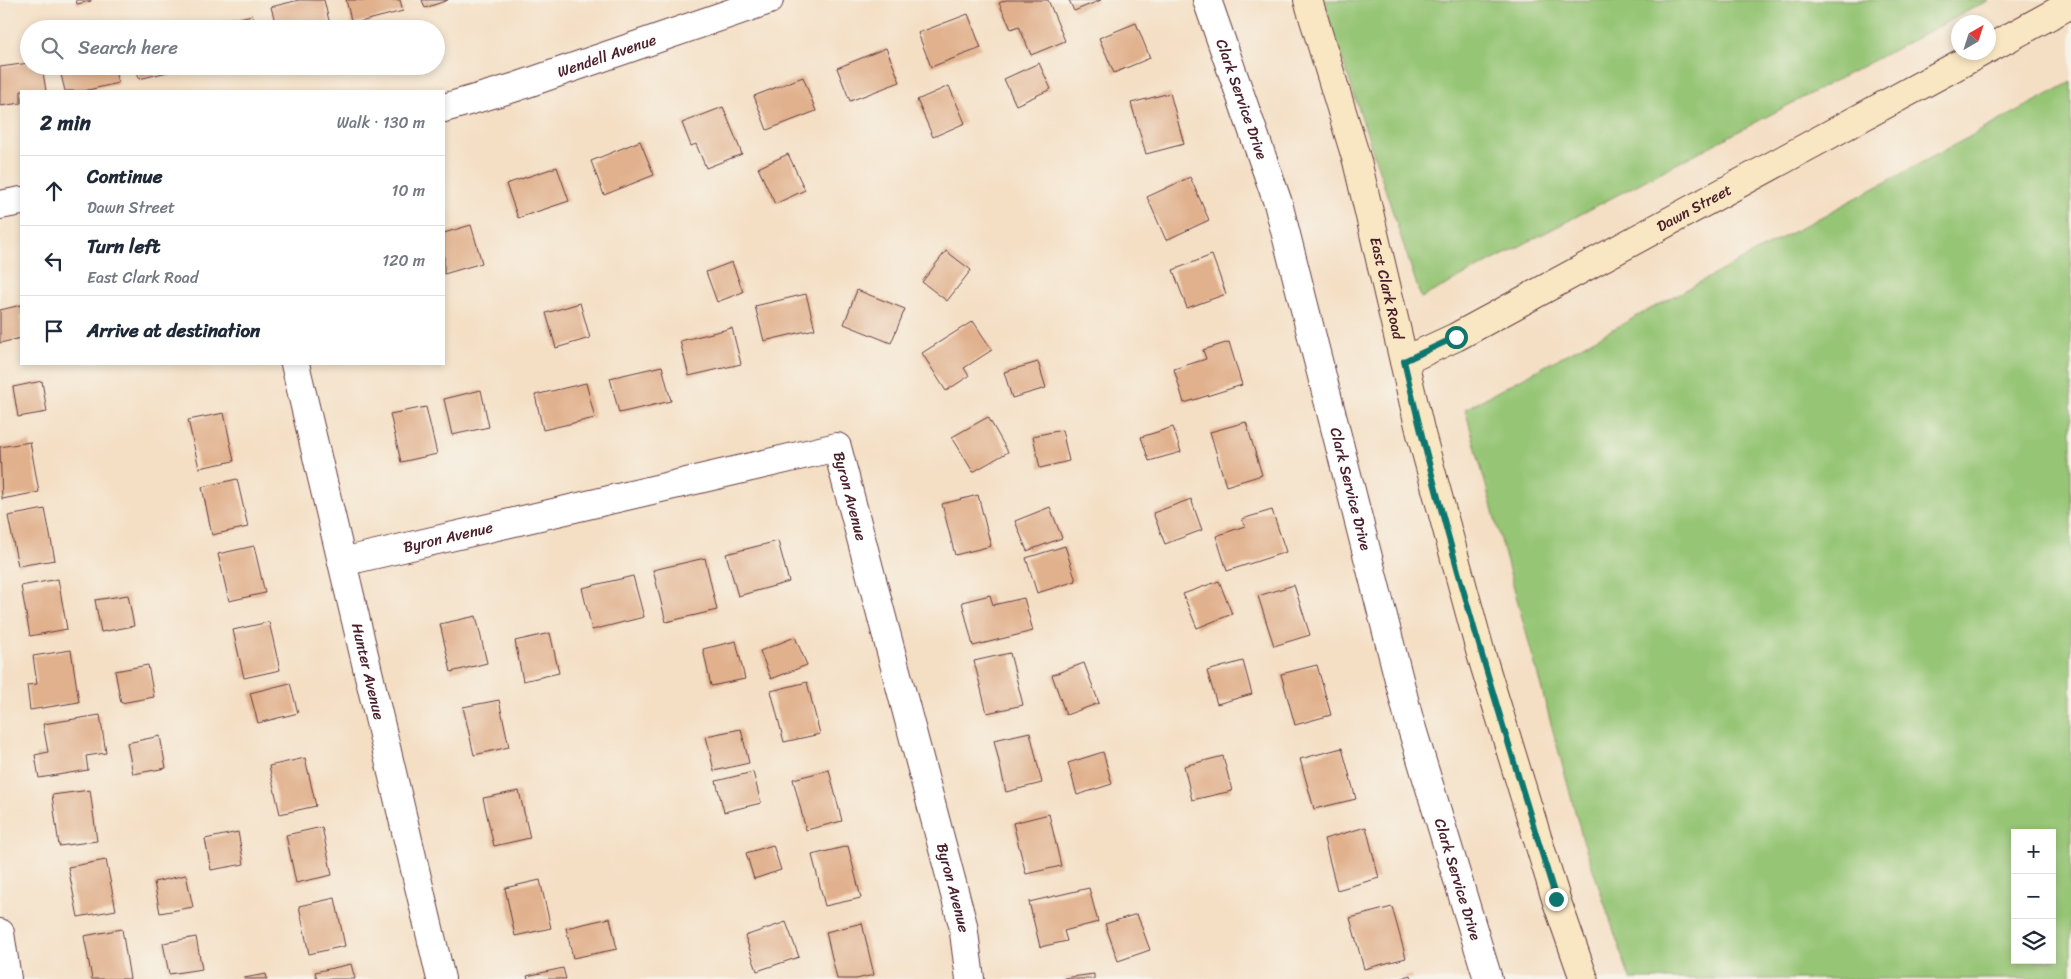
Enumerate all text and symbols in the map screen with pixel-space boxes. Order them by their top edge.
north arrow [1951,15,1996,60]
search box [20,20,445,75]
street label: Wendell Avenue [554,27,660,85]
text: Search here [78,31,178,64]
icon: search [38,34,66,62]
street label: Clark Service Drive [1209,35,1275,163]
text: 2 min [40,104,91,142]
text: Walk · 130 m [337,108,425,137]
text: Continue [87,160,163,193]
text: 10 m [392,176,425,205]
icon: ahead [40,177,68,205]
street label: Dawn Street [1652,177,1737,239]
text: Dawn Street [87,193,175,222]
text: Turn left [87,230,160,263]
street label: East Clark Road [1362,234,1412,343]
text: 120 m [382,246,425,275]
icon: left [40,247,68,275]
text: East Clark Road [87,263,198,292]
text: Arrive at destination [87,314,260,347]
icon: arrive [40,317,68,345]
route start [1445,326,1468,349]
street label: Clark Service Drive [1322,424,1379,553]
street label: Byron Avenue [826,449,874,544]
street label: Byron Avenue [401,514,496,560]
street label: Hunter Avenue [344,620,392,723]
street label: Clark Service Drive [1427,815,1489,944]
map controls [2011,829,2056,964]
button: + [2011,829,2056,874]
street label: Byron Avenue [929,840,977,934]
button: − [2011,874,2056,919]
route end [1545,888,1568,911]
button: layers [2011,919,2056,964]

